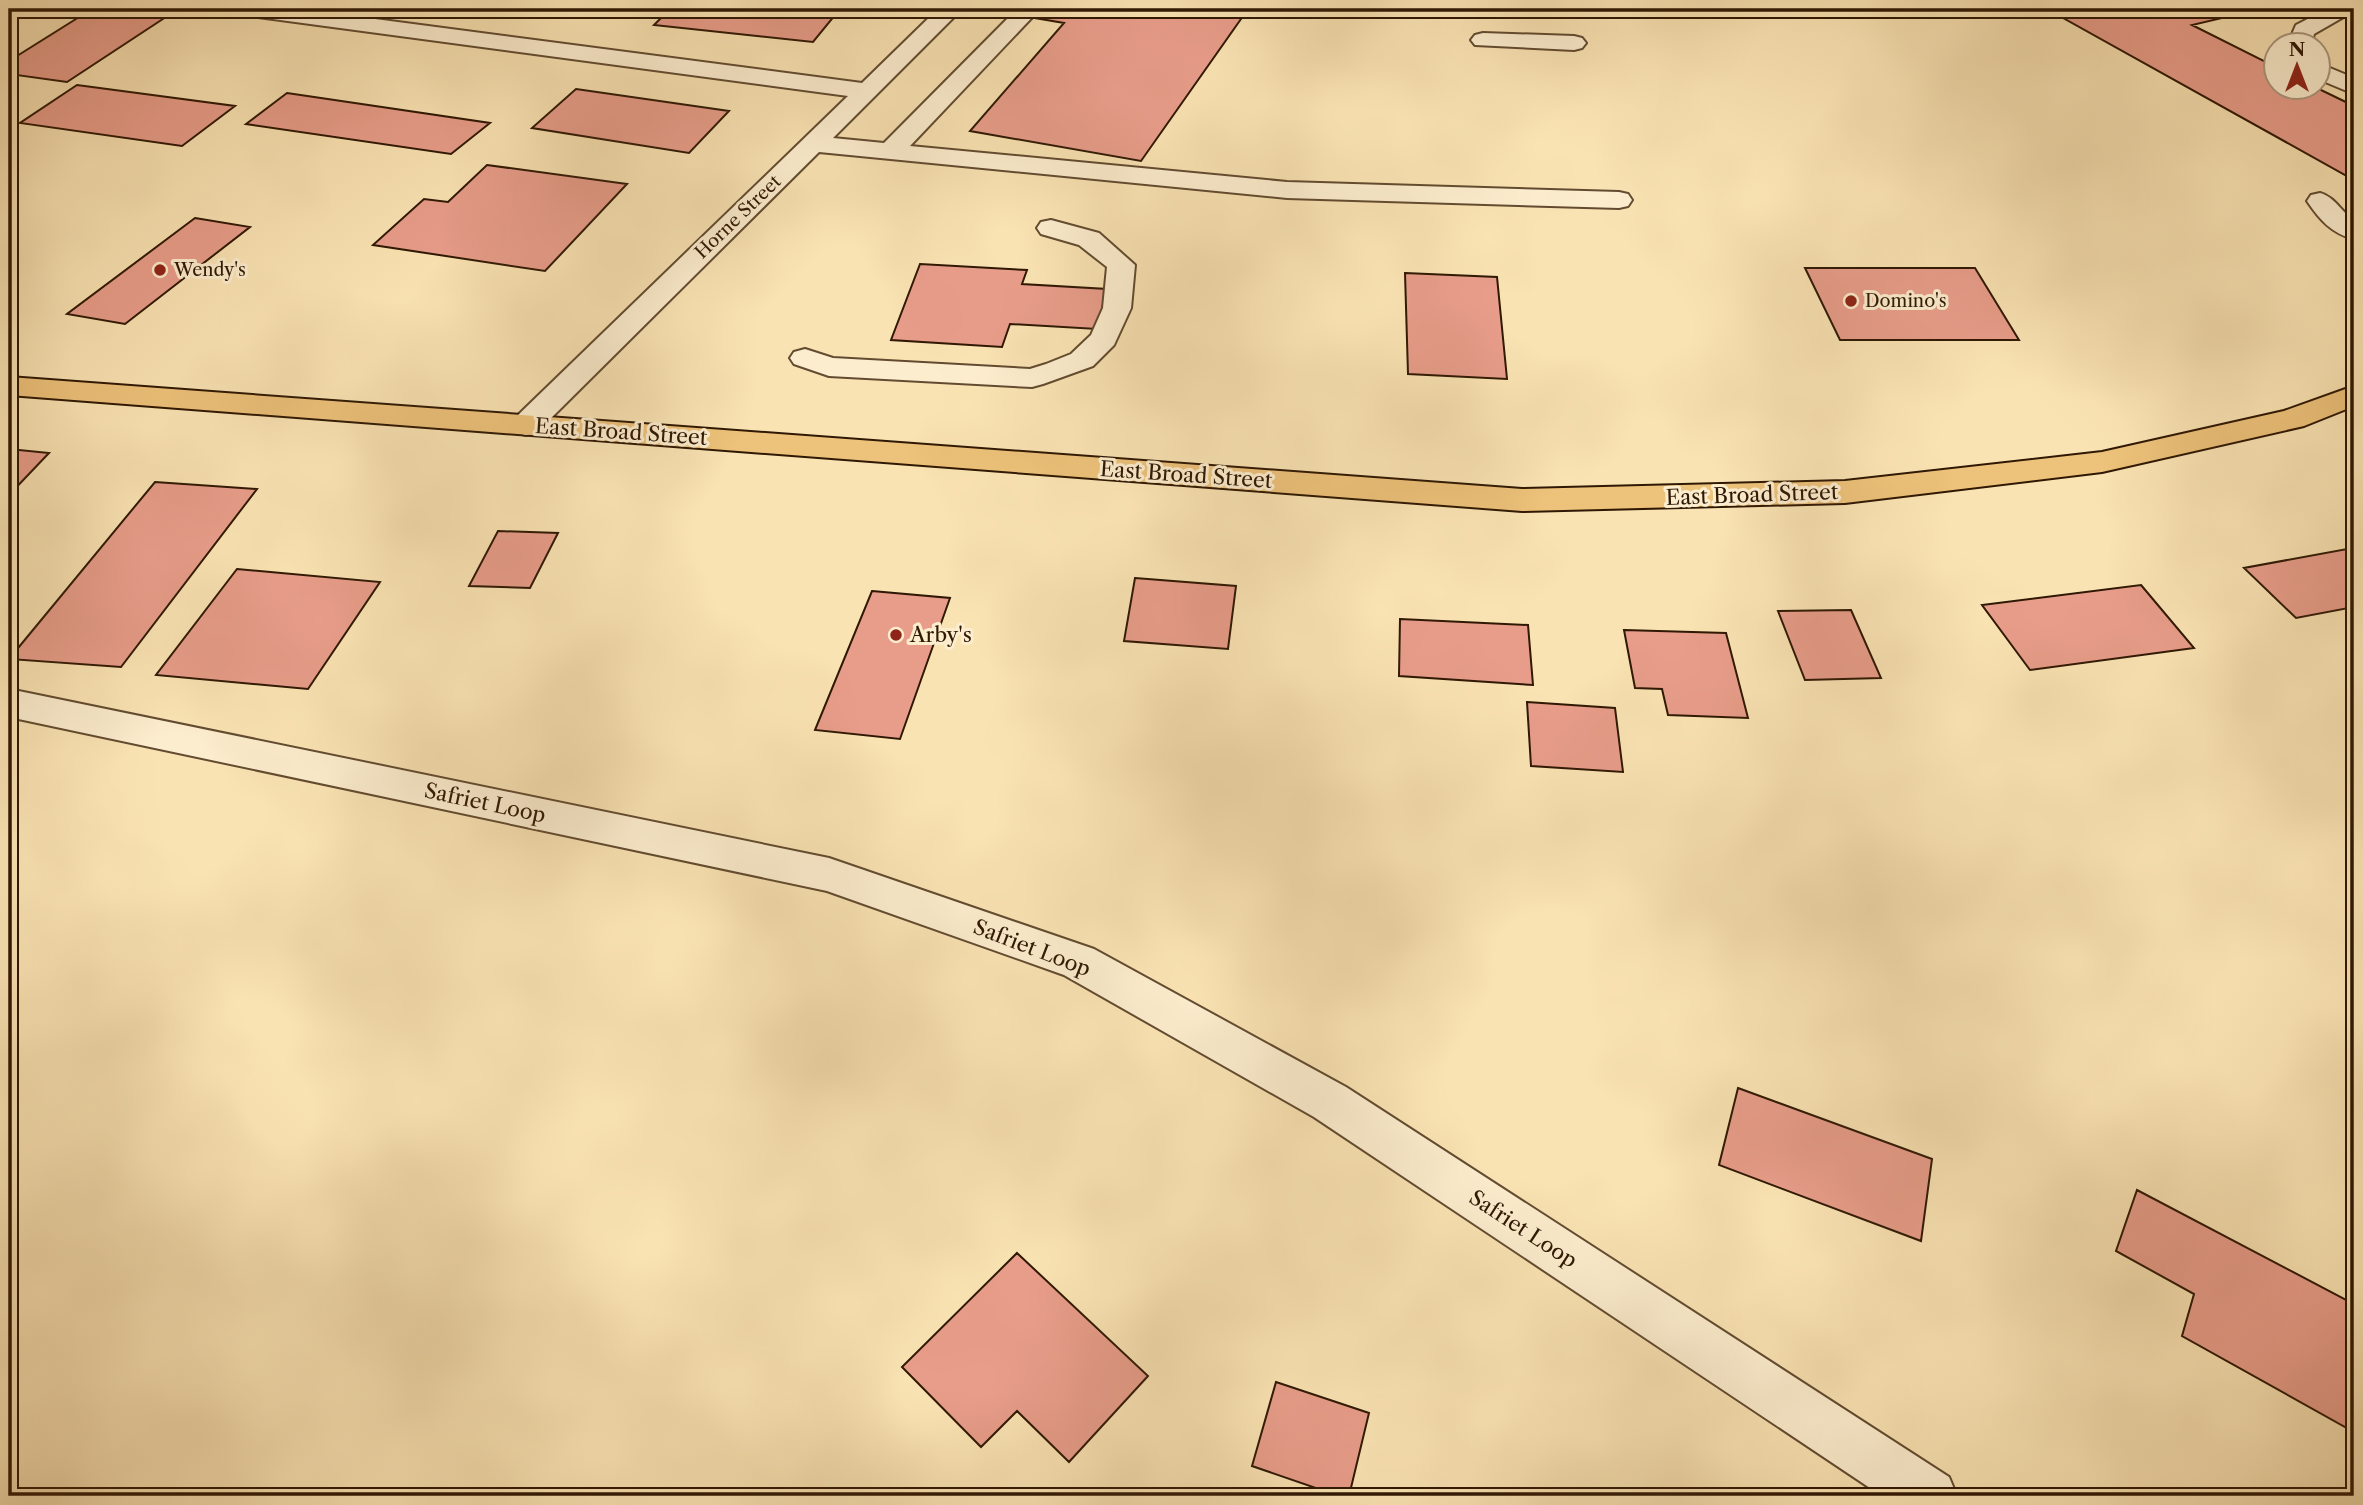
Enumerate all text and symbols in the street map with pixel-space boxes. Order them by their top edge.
north arrow [2262,32,2332,102]
text: N [2289,38,2305,61]
street label: Horne Street [691,170,786,263]
place label: Wendy's [173,259,246,281]
marker: Wendy's [152,262,168,278]
place label: Domino's [1865,290,1946,312]
marker: Domino's [1843,293,1859,309]
street label: East Broad Street [534,413,709,450]
street label: East Broad Street [1099,456,1274,493]
street label: East Broad Street [1665,479,1839,510]
place label: Arby's [909,622,972,647]
marker: Arby's [888,627,904,643]
street label: Safriet Loop [422,777,548,828]
street label: Safriet Loop [970,914,1094,981]
street label: Safriet Loop [1465,1184,1582,1273]

